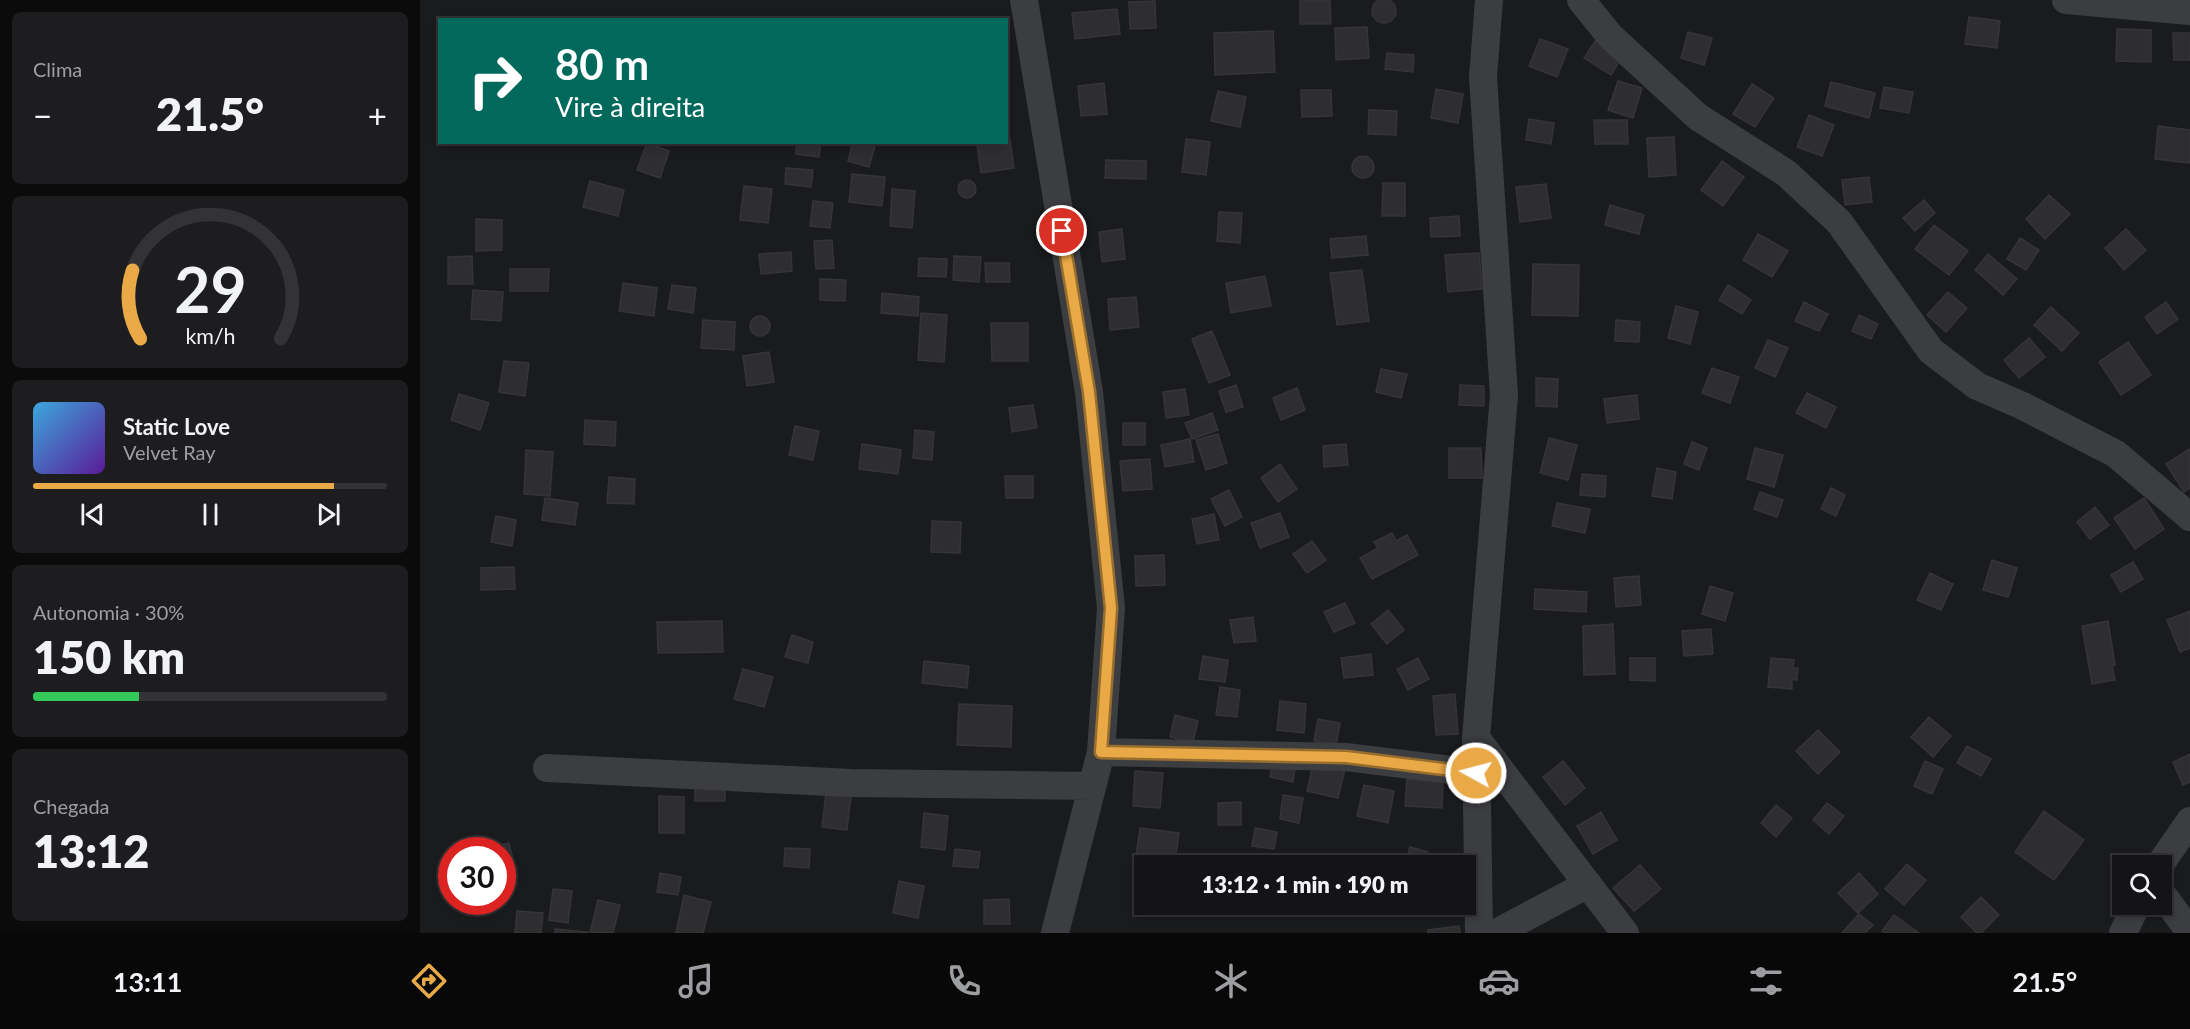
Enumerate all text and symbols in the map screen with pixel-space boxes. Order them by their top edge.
text: 80 m [555,39,649,89]
icon: right [456,42,534,120]
text: Clima [33,57,82,81]
text: 21.5° [156,87,264,141]
text: Vire à direita [555,90,705,123]
text: − [33,95,52,135]
text: + [368,95,387,135]
pin [1036,205,1087,256]
icon: arrive [1045,214,1078,247]
text: 29 [174,251,246,326]
text: km/h [185,324,235,350]
text: Static Love [123,413,230,440]
text: Velvet Ray [123,440,216,464]
icon: previous [76,498,109,531]
icon: pause [194,498,227,531]
icon: next [312,498,345,531]
text: Autonomia · 30% [33,600,184,624]
text: 150 km [33,630,185,684]
position arrow [1444,741,1508,805]
text: Chegada [33,794,110,818]
text: 13:12 [33,824,149,878]
speed limit sign: 30 [438,837,516,915]
map controls [2112,855,2172,915]
button: search [2112,855,2172,915]
text: 13:12 · 1 min · 190 m [1202,871,1408,898]
icon: directions [408,960,450,1002]
icon: music [675,960,717,1002]
icon: phone [943,960,985,1002]
icon: climate [1210,960,1252,1002]
icon: car [1478,960,1520,1002]
icon: filters [1745,960,1787,1002]
text: 13:11 [113,965,182,998]
text: 21.5° [2013,965,2077,998]

